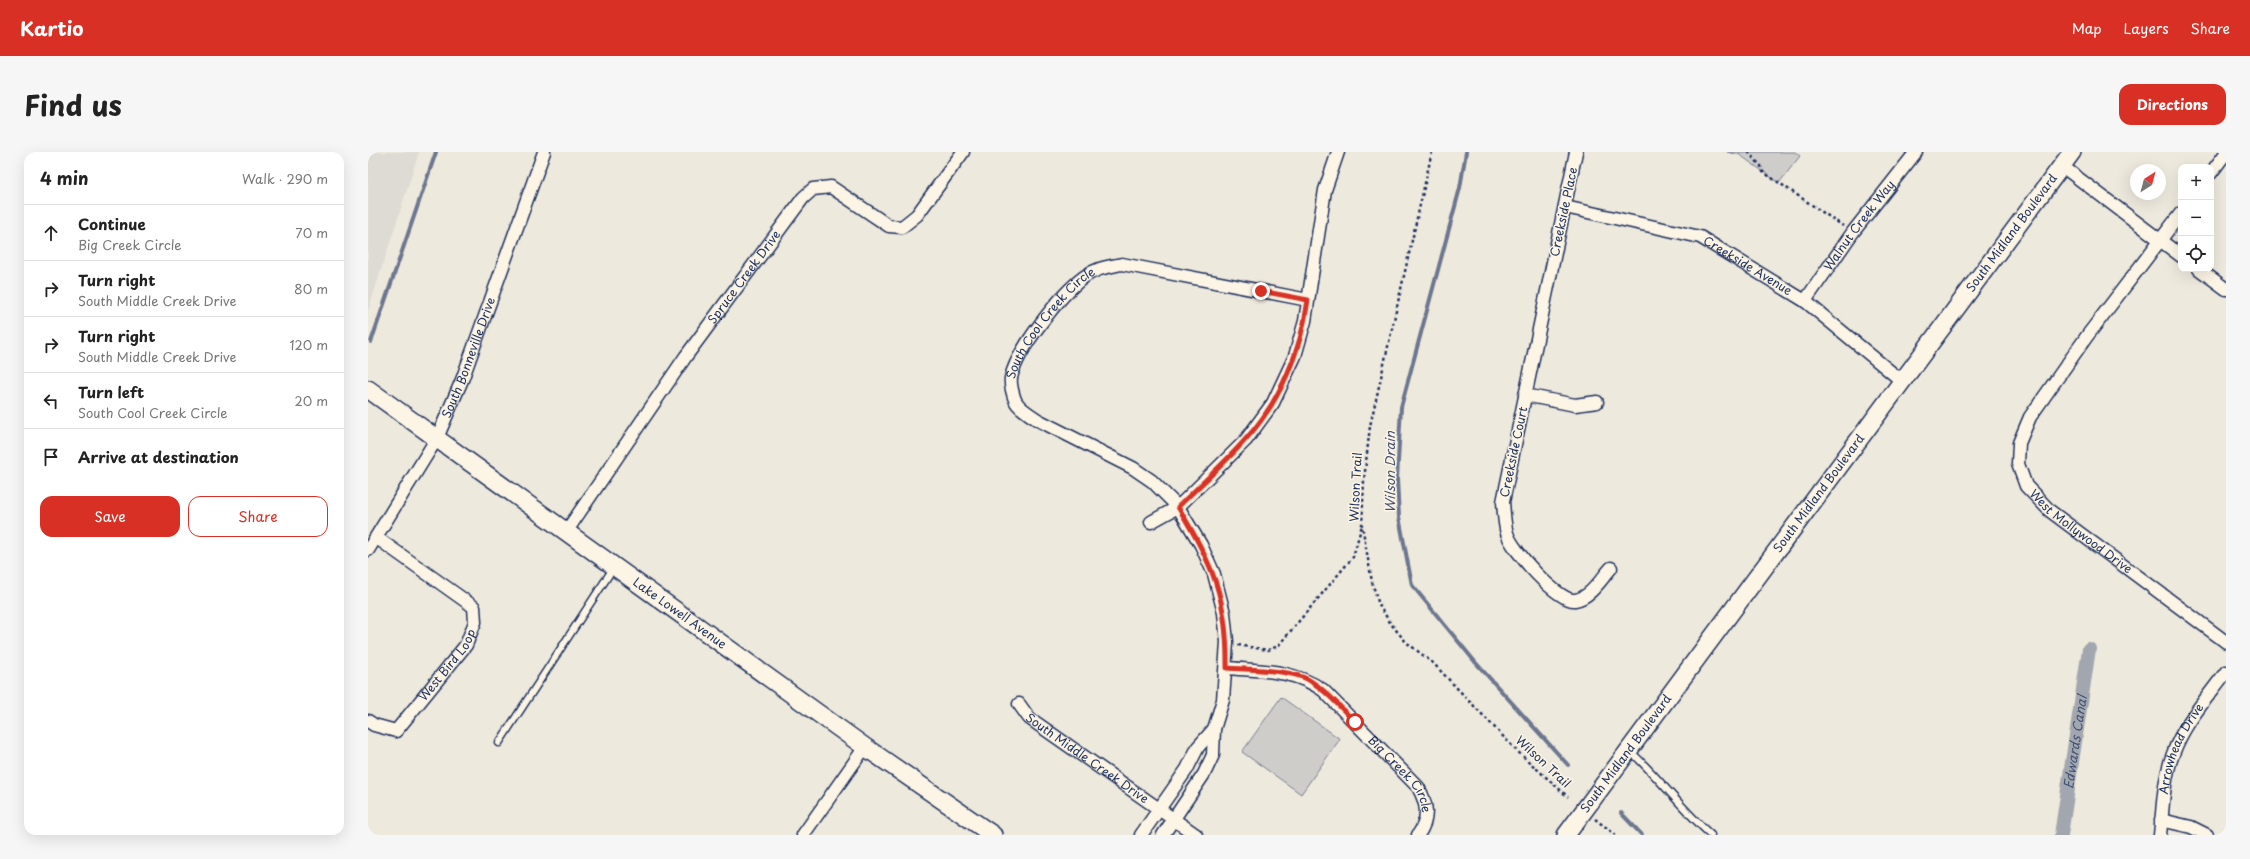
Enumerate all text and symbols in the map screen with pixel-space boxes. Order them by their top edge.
text: Kartio [20,14,83,42]
text: Map [2072,18,2102,39]
text: Layers [2124,18,2169,39]
text: Share [2191,18,2230,39]
text: Find us [24,83,122,126]
button: Directions [2119,84,2226,125]
north arrow [2130,164,2166,200]
map controls [2178,164,2214,272]
button: + [2178,164,2214,200]
text: 4 min [40,165,88,191]
street label: Creekside Place [1545,165,1581,258]
text: Walk · 290 m [242,169,328,188]
street label: South Midland Boulevard [1961,169,2061,295]
street label: Walnut Creek Way [1819,176,1899,274]
button: − [2178,200,2214,236]
text: Continue [78,212,146,235]
icon: ahead [40,222,62,244]
text: 70 m [295,223,328,242]
street label: Spruce Creek Drive [703,226,784,327]
street label: Creekside Avenue [1700,231,1796,299]
text: Big Creek Circle [78,235,182,254]
button: locate [2178,236,2214,272]
street label: South Cool Creek Circle [1001,262,1098,381]
text: Turn right [78,268,155,291]
icon: right [40,278,62,300]
text: 80 m [294,279,328,298]
route end [1252,282,1270,300]
text: South Middle Creek Drive [78,291,236,310]
street label: South Bonneville Drive [437,294,499,421]
text: Turn right [78,324,155,347]
icon: right [40,334,62,356]
text: 120 m [289,335,328,354]
text: South Middle Creek Drive [78,347,236,366]
text: Turn left [78,380,144,403]
icon: left [40,390,62,412]
text: 20 m [294,391,328,410]
text: South Cool Creek Circle [78,403,228,422]
street label: Creekside Court [1495,405,1531,499]
water label: Wilson Drain [1380,430,1399,513]
street label: South Midland Boulevard [1768,430,1868,556]
text: Arrive at destination [78,445,239,468]
icon: arrive [40,446,62,468]
street label: Wilson Trail [1344,452,1366,522]
street label: West Mollywood Drive [2026,485,2136,577]
button: Save [40,496,180,537]
button: Share [188,496,328,537]
street label: Lake Lowell Avenue [630,573,731,653]
street label: West Bird Loop [414,626,479,705]
street label: South Midland Boulevard [1575,690,1676,816]
water label: Edwards Canal [2058,692,2091,790]
street label: Arrowhead Drive [2154,699,2208,795]
street label: South Middle Creek Drive [1022,708,1153,807]
route start [1346,713,1364,731]
street label: Big Creek Circle [1364,731,1436,814]
street label: Wilson Trail [1512,731,1575,792]

